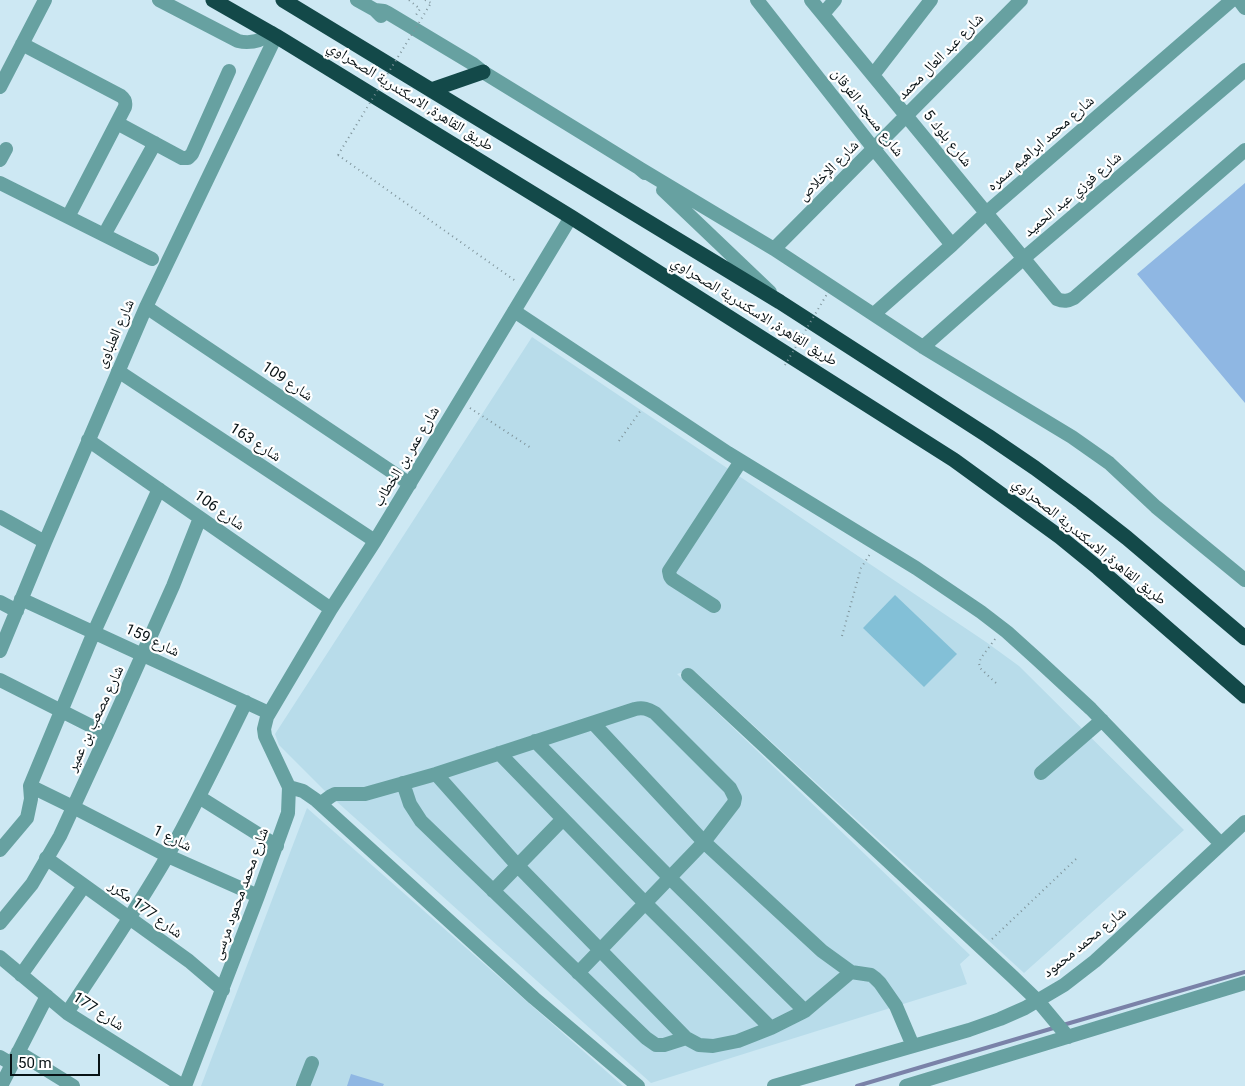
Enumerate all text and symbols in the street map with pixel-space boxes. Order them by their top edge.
street label: شارع عبد العال محمد [894,10,988,104]
street label: طريق القاهرة, الاسكندرية الصحراوي [324,38,496,156]
street label: شارع مسجد الفرقان [827,65,907,161]
street label: شارع محمد ابراهيم سمره [984,92,1098,196]
street label: شارع بلوك 5 [919,107,975,171]
street label: شارع الإخلاص [795,137,863,205]
street label: شارع فوزي عبد الحميد [1020,149,1126,241]
street label: طريق القاهرة, الاسكندرية الصحراوي [668,253,840,371]
street label: شارع العلباوى [93,297,139,371]
street label: شارع 109 [258,358,316,406]
street label: شارع عمر بن الخطاب [370,404,444,510]
street label: شارع 163 [226,420,284,466]
street label: طريق القاهرة, الاسكندرية الصحراوي [1008,474,1170,610]
street label: شارع 106 [190,487,248,535]
street label: شارع 159 [122,621,182,661]
street label: شارع مصعب بن عمير [64,663,128,775]
street label: شارع 1 [150,822,194,856]
street label: شارع محمد محمود مرسى [209,826,273,962]
street label: شارع 177 مكرر [105,877,185,943]
street label: شارع محمد محمود [1040,904,1130,982]
street label: شارع 177 [69,989,127,1035]
scale bar [12,1044,102,1076]
text: 50 m [18,1054,52,1072]

